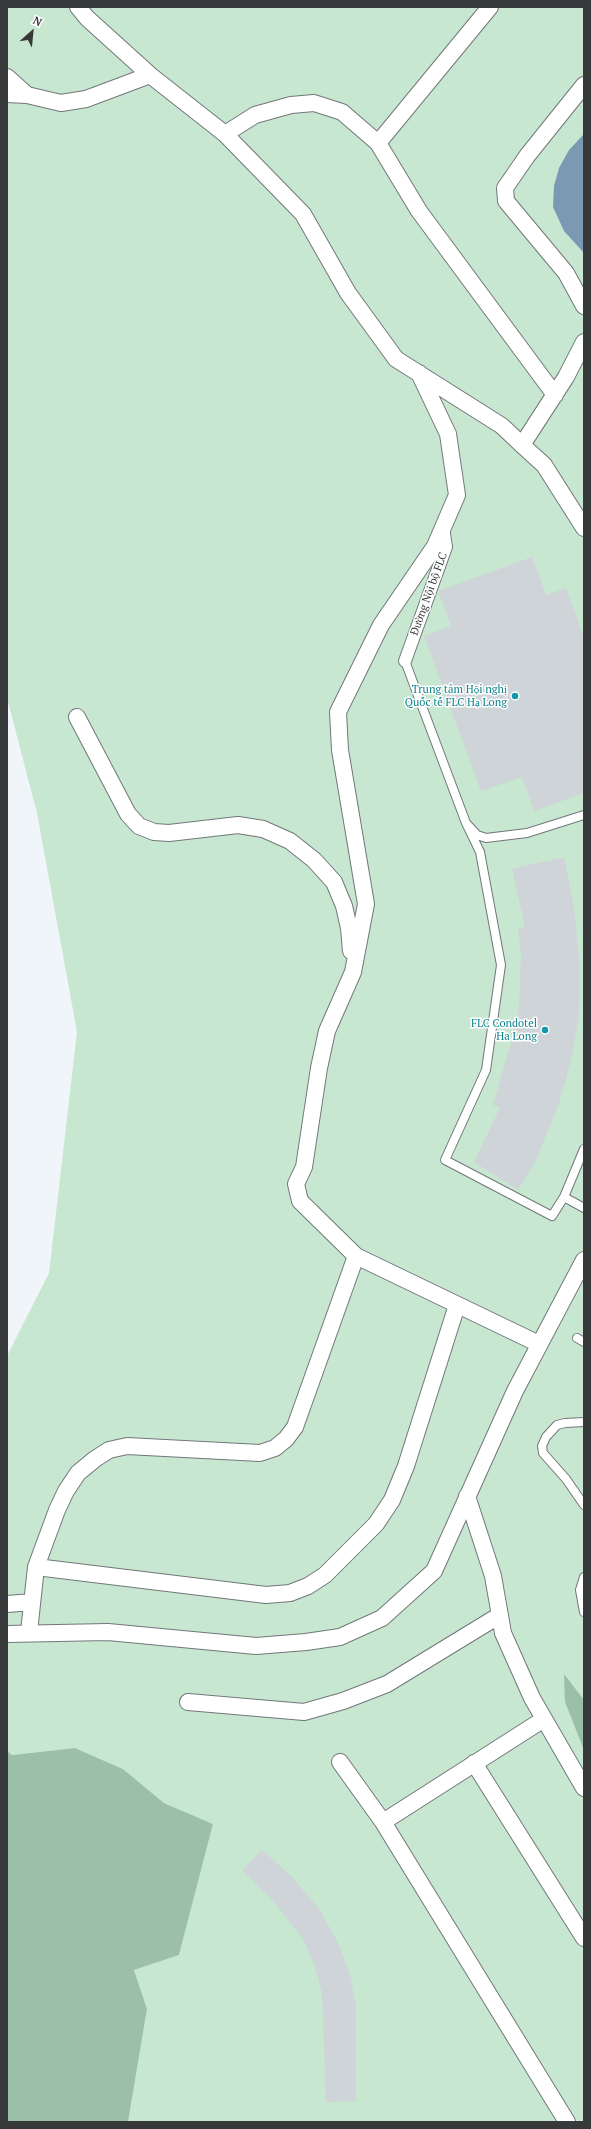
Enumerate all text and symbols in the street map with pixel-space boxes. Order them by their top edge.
north arrow [12,12,52,52]
text: N [31,13,44,29]
street label: Đường Nội bộ FLC [408,551,450,637]
place label: Trung tâm Hội nghị Quốc tế FLC Hạ Long [405,683,507,709]
marker: Trung tâm Hội nghị Quốc tế FLC Hạ Long [510,691,520,701]
place label: FLC Condotel Ha Long [471,1017,537,1043]
marker: FLC Condotel Ha Long [540,1025,550,1035]

